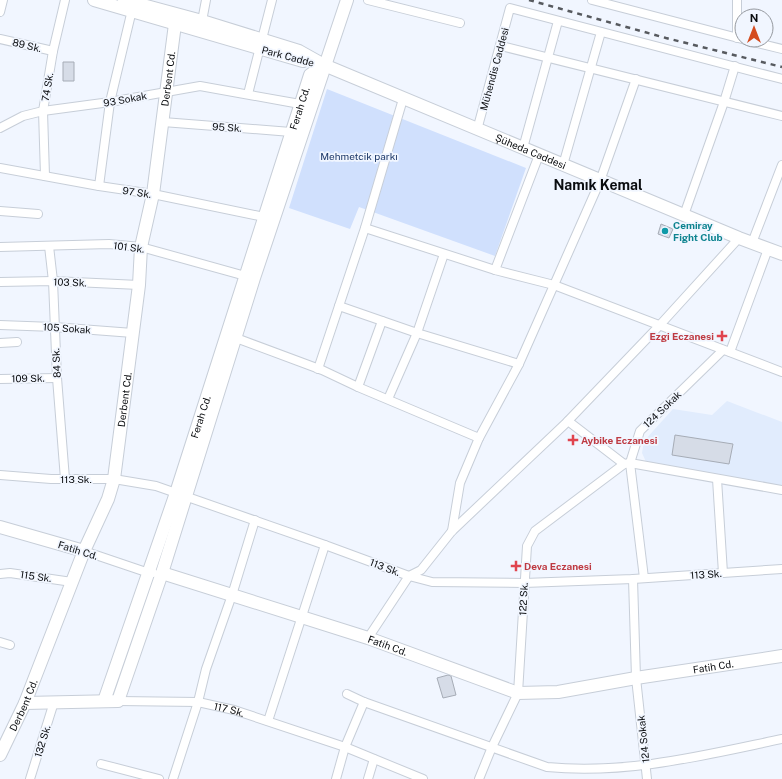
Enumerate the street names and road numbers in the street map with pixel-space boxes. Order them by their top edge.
street label: Mühendis Caddesi [477,26,511,112]
street label: 89 Sk. [11,36,43,54]
street label: Park Cadde [261,43,316,69]
street label: Derbent Cd. [158,51,177,107]
street label: 74 Sk. [39,72,55,102]
street label: Ferah Cd. [287,86,312,131]
street label: 93 Sokak [102,89,148,109]
street label: 95 Sk. [212,120,242,134]
street label: Şüheda Caddesi [494,131,568,171]
street label: 97 Sk. [122,184,152,200]
street label: 101 Sk. [113,239,145,255]
street label: 103 Sk. [53,275,87,289]
street label: 105 Sokak [43,320,92,336]
street label: 84 Sk. [49,348,63,378]
street label: Derbent Cd. [115,371,134,428]
street label: 109 Sk. [11,372,45,384]
street label: 124 Sokak [641,388,684,430]
street label: Ferah Cd. [188,394,213,440]
street label: 113 Sk. [60,473,92,485]
street label: Fatih Cd. [57,538,99,562]
street label: 113 Sk. [368,556,402,578]
street label: 113 Sk. [690,567,722,581]
street label: 115 Sk. [20,568,52,584]
street label: 122 Sk. [516,582,530,616]
street label: Fatih Cd. [366,633,409,658]
street label: Fatih Cd. [692,657,734,675]
street label: Derbent Cd. [6,678,40,733]
street label: 117 Sk. [213,700,246,719]
street label: 124 Sokak [634,714,651,763]
street label: 132 Sk. [31,723,53,759]

